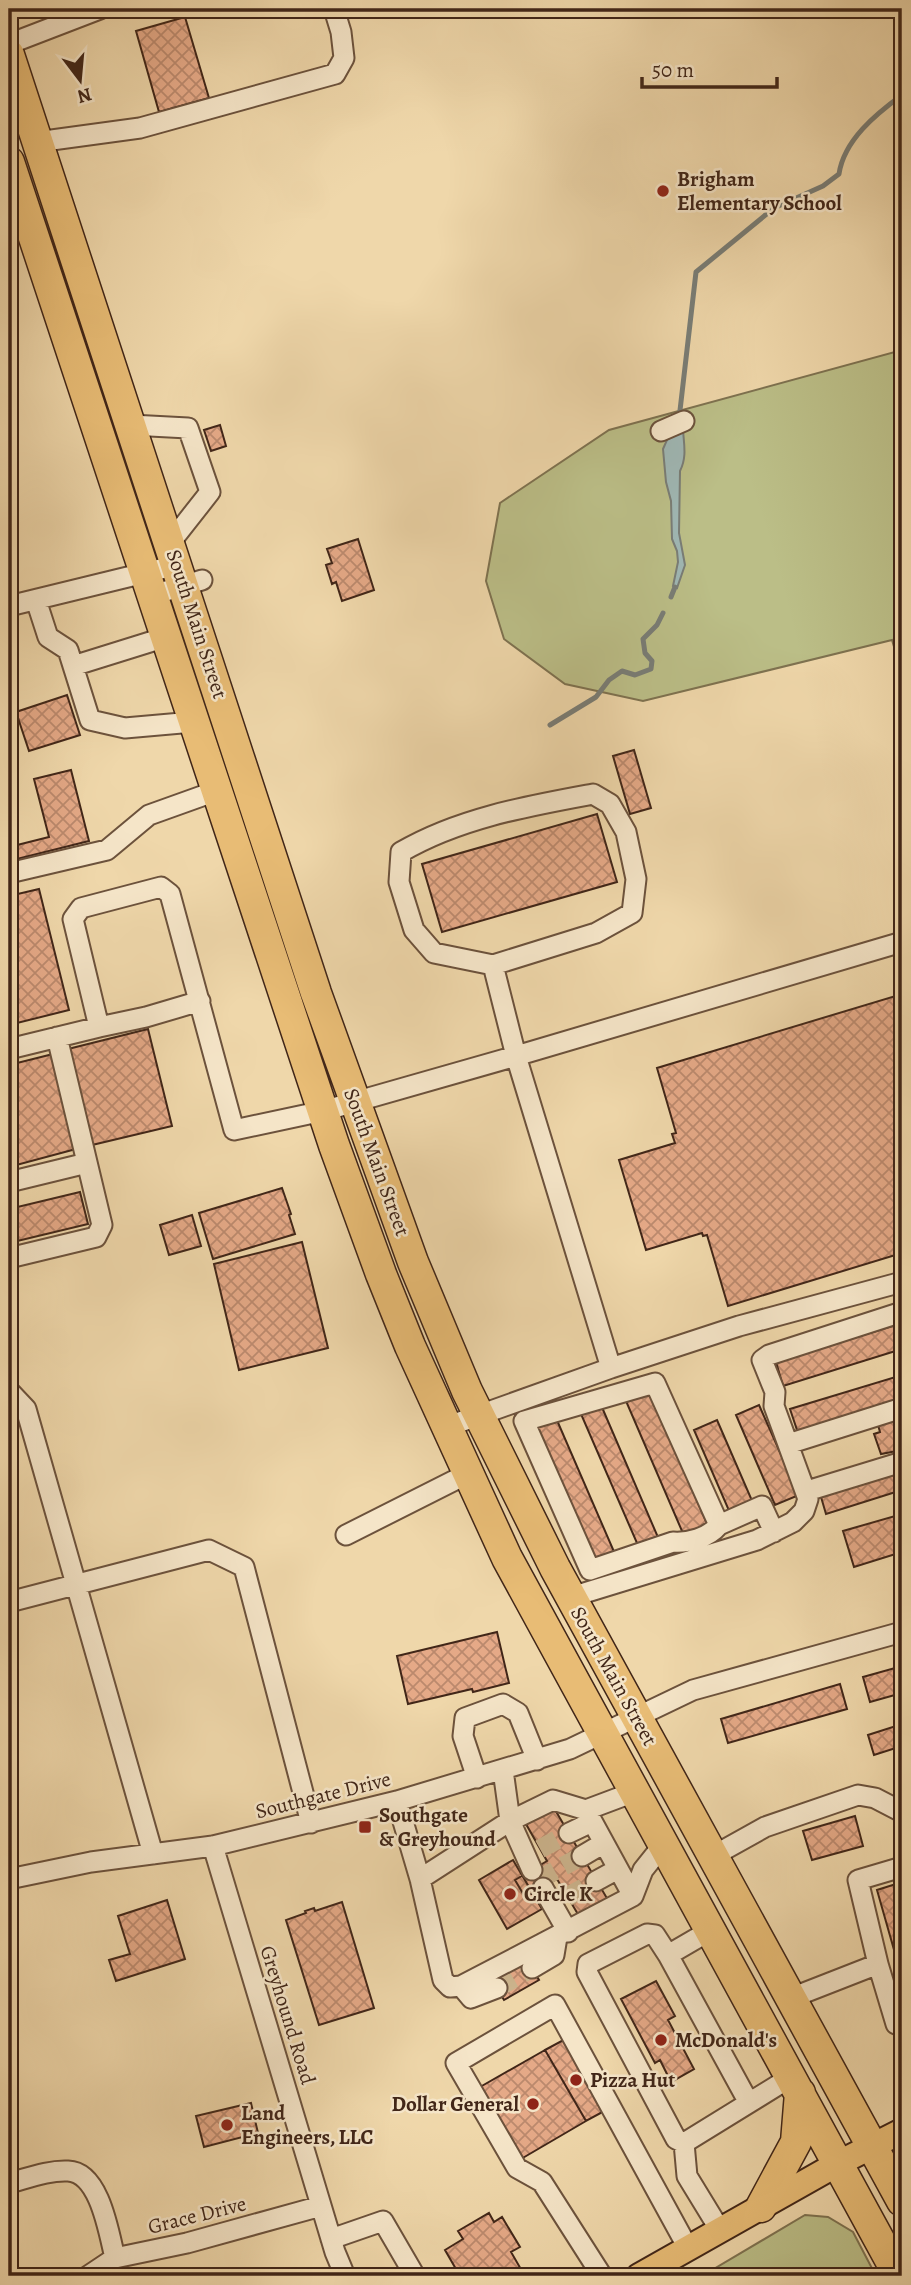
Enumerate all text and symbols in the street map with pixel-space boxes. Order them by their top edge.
north arrow [46,46,116,116]
scale bar [642,46,776,90]
text: 50 m [652,56,694,84]
text: N [74,81,95,110]
place label: Brigham Elementary School [677,165,842,217]
marker: Brigham Elementary School [655,183,671,199]
street label: South Main Street [160,546,234,702]
street label: South Main Street [337,1084,417,1240]
street label: South Main Street [564,1601,664,1751]
street label: Southgate Drive [252,1765,394,1825]
place label: Southgate & Greyhound [379,1801,496,1853]
marker: Southgate & Greyhound [357,1819,373,1835]
place label: Circle K [524,1880,593,1908]
marker: Circle K [502,1886,518,1902]
street label: Greyhound Road [254,1942,323,2089]
place label: McDonald's [675,2026,777,2054]
marker: McDonald's [653,2032,669,2048]
place label: Pizza Hut [590,2066,675,2094]
marker: Pizza Hut [568,2072,584,2088]
place label: Dollar General [392,2090,519,2118]
marker: Dollar General [525,2096,541,2112]
place label: Land Engineers, LLC [241,2099,374,2151]
marker: Land Engineers, LLC [219,2117,235,2133]
street label: Grace Drive [145,2189,249,2241]

